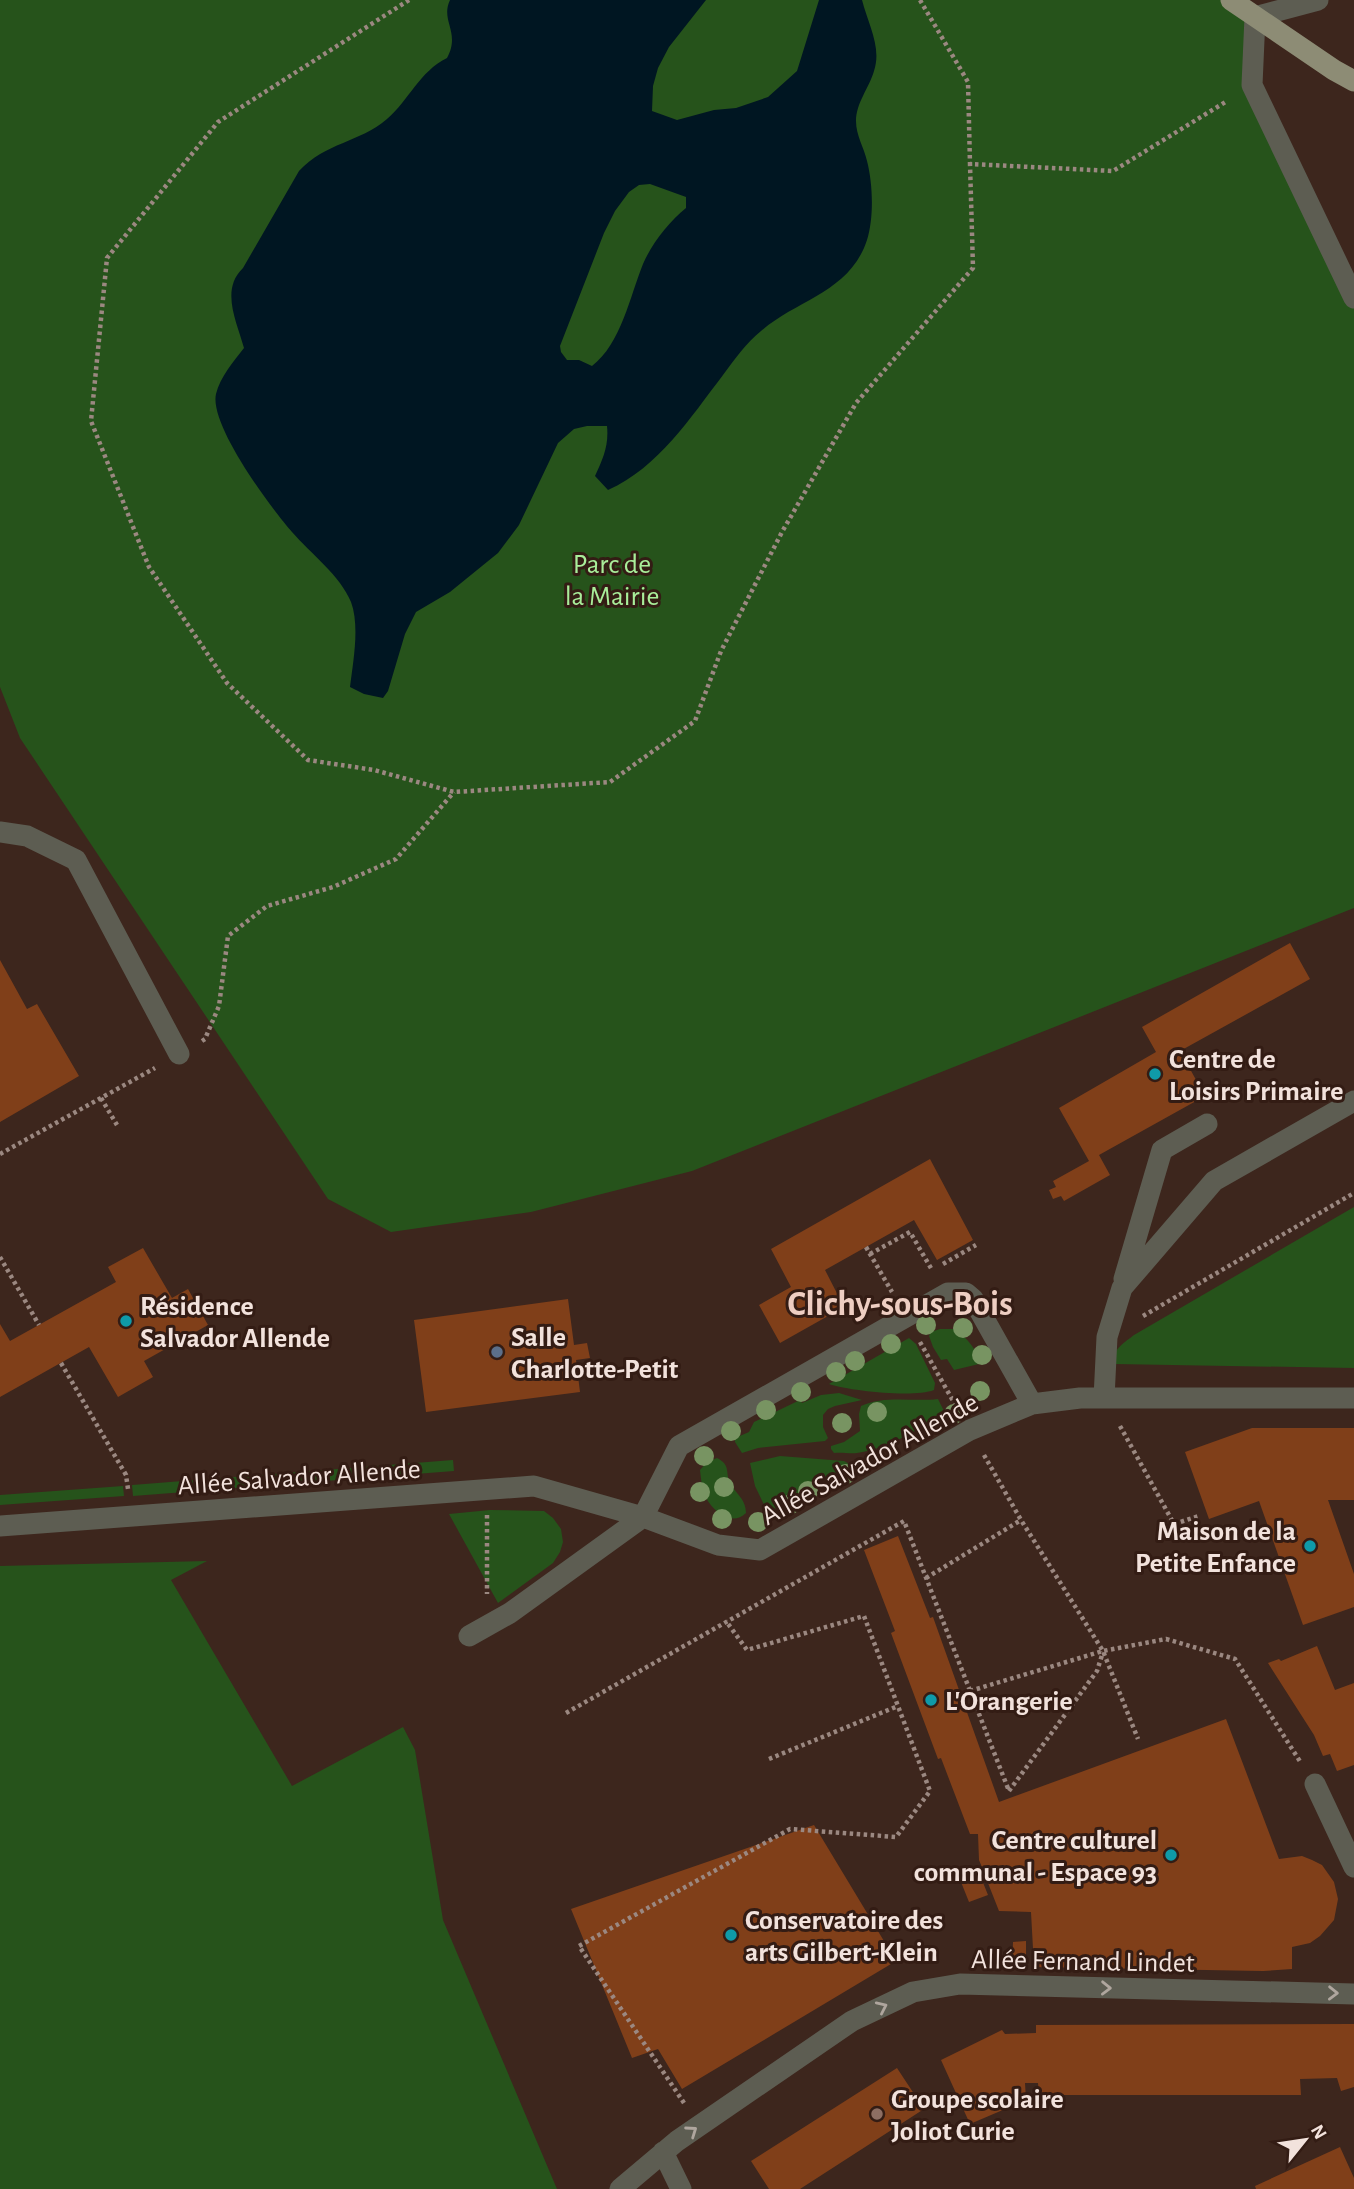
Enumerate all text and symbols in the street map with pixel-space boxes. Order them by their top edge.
park label: Parc de la Mairie [565,551,659,611]
place label: Centre de Loisirs Primaire [1169,1046,1344,1106]
marker: Centre de Loisirs Primaire [1147,1066,1163,1082]
district label: Clichy-sous-Bois [787,1287,1013,1322]
place label: Résidence Salvador Allende [140,1293,330,1353]
marker: Résidence Salvador Allende [118,1313,134,1329]
place label: Salle Charlotte-Petit [511,1324,679,1384]
marker: Salle Charlotte-Petit [489,1344,505,1360]
street label: Allée Salvador Allende [757,1388,983,1531]
street label: Allée Salvador Allende [177,1456,422,1500]
place label: Maison de la Petite Enfance [1135,1518,1296,1578]
marker: Maison de la Petite Enfance [1302,1538,1318,1554]
place label: L'Orangerie [945,1688,1073,1716]
marker: L'Orangerie [923,1692,939,1708]
place label: Centre culturel communal - Espace 93 [914,1827,1157,1887]
marker: Centre culturel communal - Espace 93 [1163,1847,1179,1863]
place label: Conservatoire des arts Gilbert-Klein [745,1907,943,1967]
marker: Conservatoire des arts Gilbert-Klein [723,1927,739,1943]
street label: Allée Fernand Lindet [971,1946,1195,1978]
one-way arrow [1101,1980,1111,1996]
one-way arrow [1328,1986,1339,2001]
one-way arrow [875,2001,887,2015]
place label: Groupe scolaire Joliot Curie [891,2086,1064,2146]
north arrow [1270,2105,1340,2175]
marker: Groupe scolaire Joliot Curie [869,2106,885,2122]
text: N [1307,2122,1330,2143]
one-way arrow [684,2127,697,2139]

